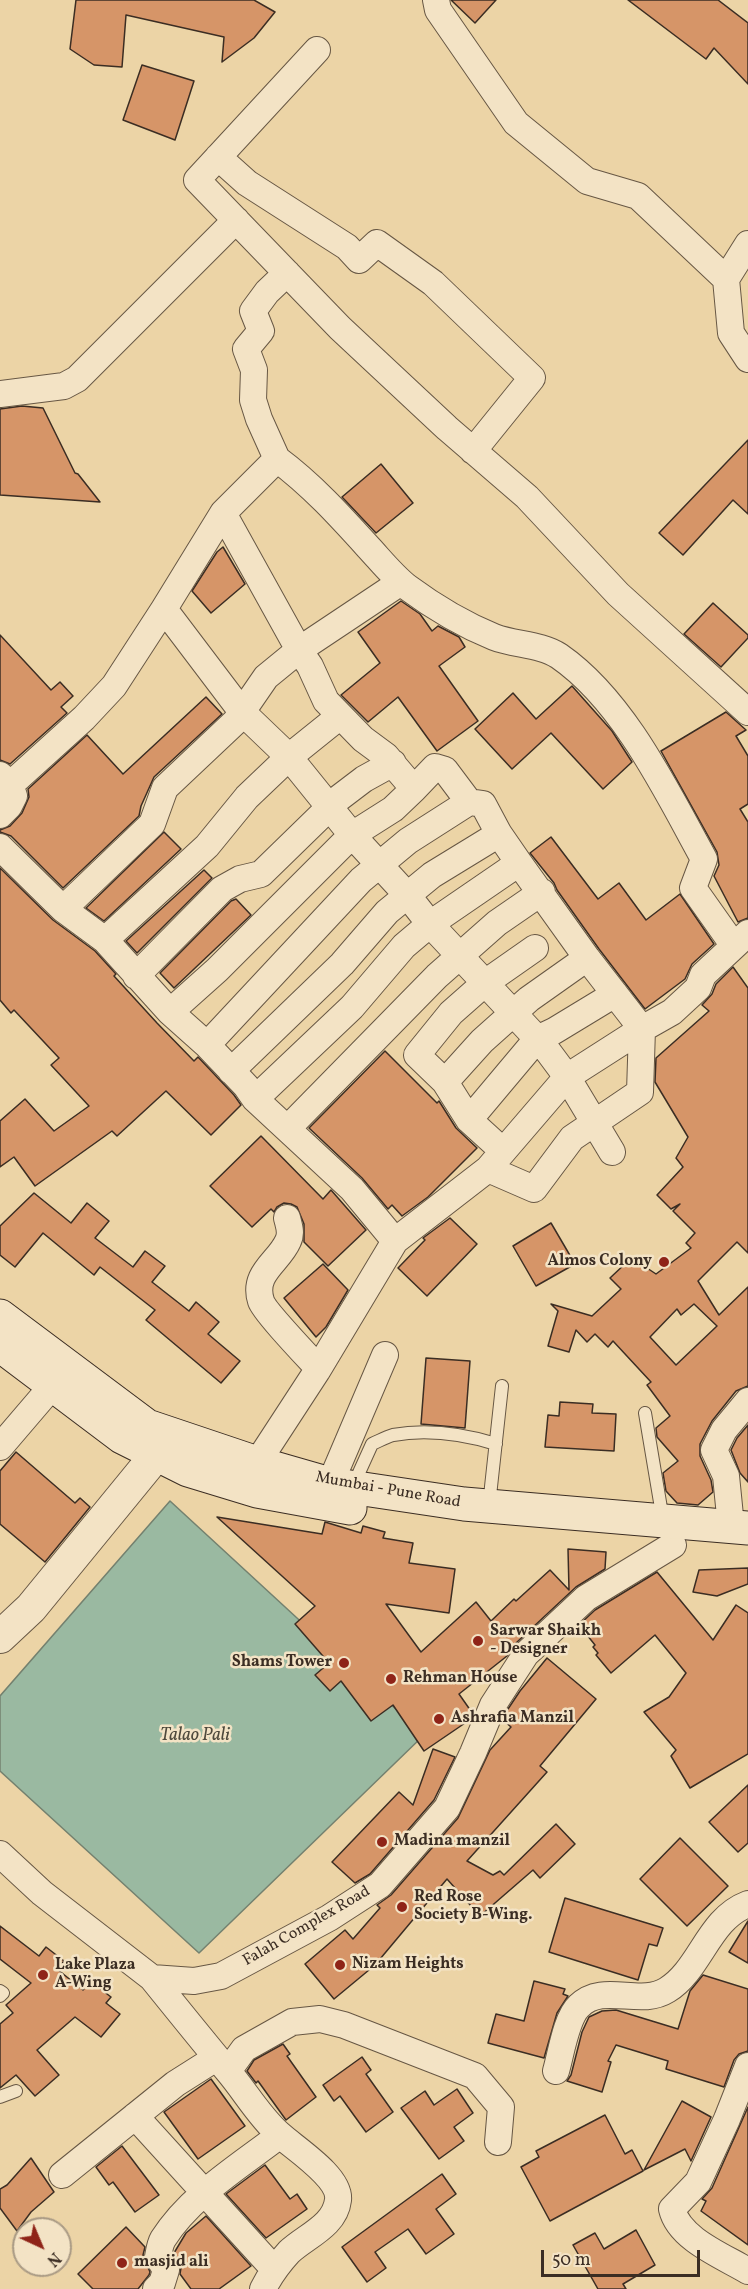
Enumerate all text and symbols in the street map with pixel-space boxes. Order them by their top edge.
place label: Almos Colony [548,1252,652,1272]
marker: Almos Colony [657,1255,671,1269]
street label: Mumbai - Pune Road [314,1469,462,1513]
place label: Sarwar Shaikh - Designer [490,1622,601,1660]
marker: Sarwar Shaikh - Designer [471,1634,485,1648]
place label: Shams Tower [232,1653,332,1673]
marker: Shams Tower [337,1656,351,1670]
place label: Rehman House [403,1669,517,1689]
marker: Rehman House [384,1672,398,1686]
place label: Ashrafia Manzil [451,1709,574,1729]
marker: Ashrafia Manzil [432,1712,446,1726]
water label: Talao Pali [160,1726,230,1748]
place label: Madina manzil [394,1832,510,1852]
marker: Madina manzil [375,1835,389,1849]
street label: Falah Complex Road [240,1883,374,1971]
place label: Red Rose Society B-Wing. [414,1888,533,1926]
marker: Red Rose Society B-Wing. [395,1900,409,1914]
place label: Nizam Heights [352,1955,464,1975]
place label: Lake Plaza A-Wing [55,1956,135,1994]
marker: Nizam Heights [333,1958,347,1972]
marker: Lake Plaza A-Wing [36,1968,50,1982]
north arrow [12,2217,72,2277]
scale bar [544,2238,703,2276]
text: N [41,2247,65,2270]
text: 50 m [552,2248,591,2273]
place label: masjid ali [134,2253,209,2273]
marker: masjid ali [115,2256,129,2270]

